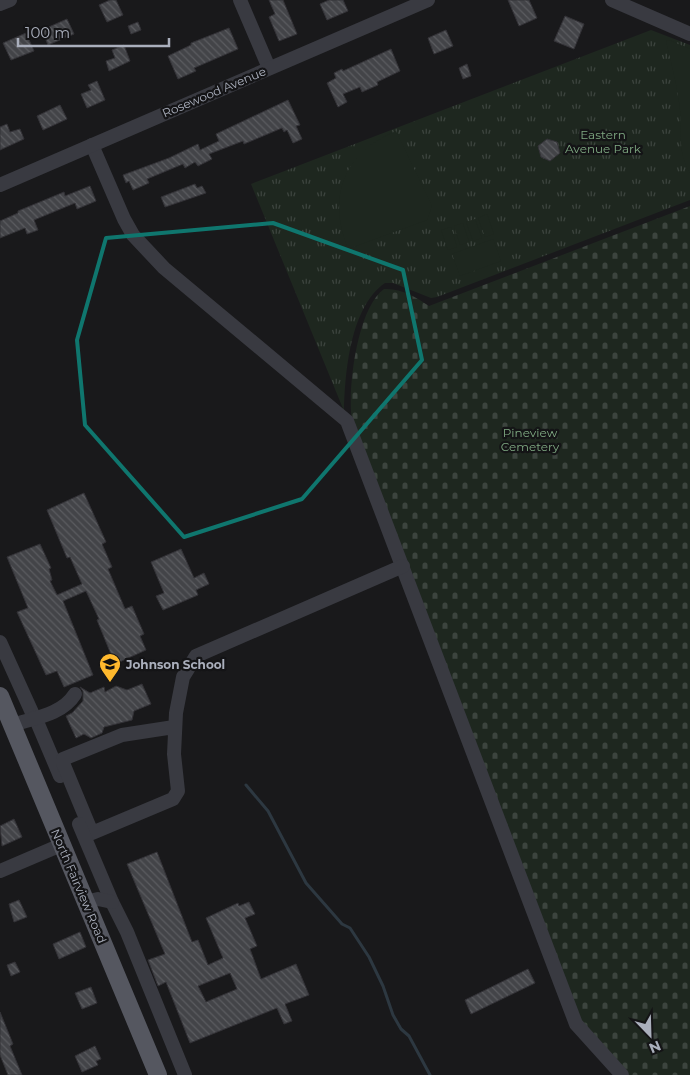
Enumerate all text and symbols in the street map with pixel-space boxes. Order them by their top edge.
scale bar [18,15,169,47]
text: 100 m [25,23,70,42]
street label: Rosewood Avenue [160,63,268,121]
park label: Eastern Avenue Park [565,127,642,156]
park label: Pineview Cemetery [501,425,560,454]
school or university icon: Johnson School [98,652,122,683]
place label: Johnson School [125,657,225,672]
street label: North Fairview Road [48,826,110,946]
north arrow [625,1010,675,1060]
text: N [646,1036,664,1057]

